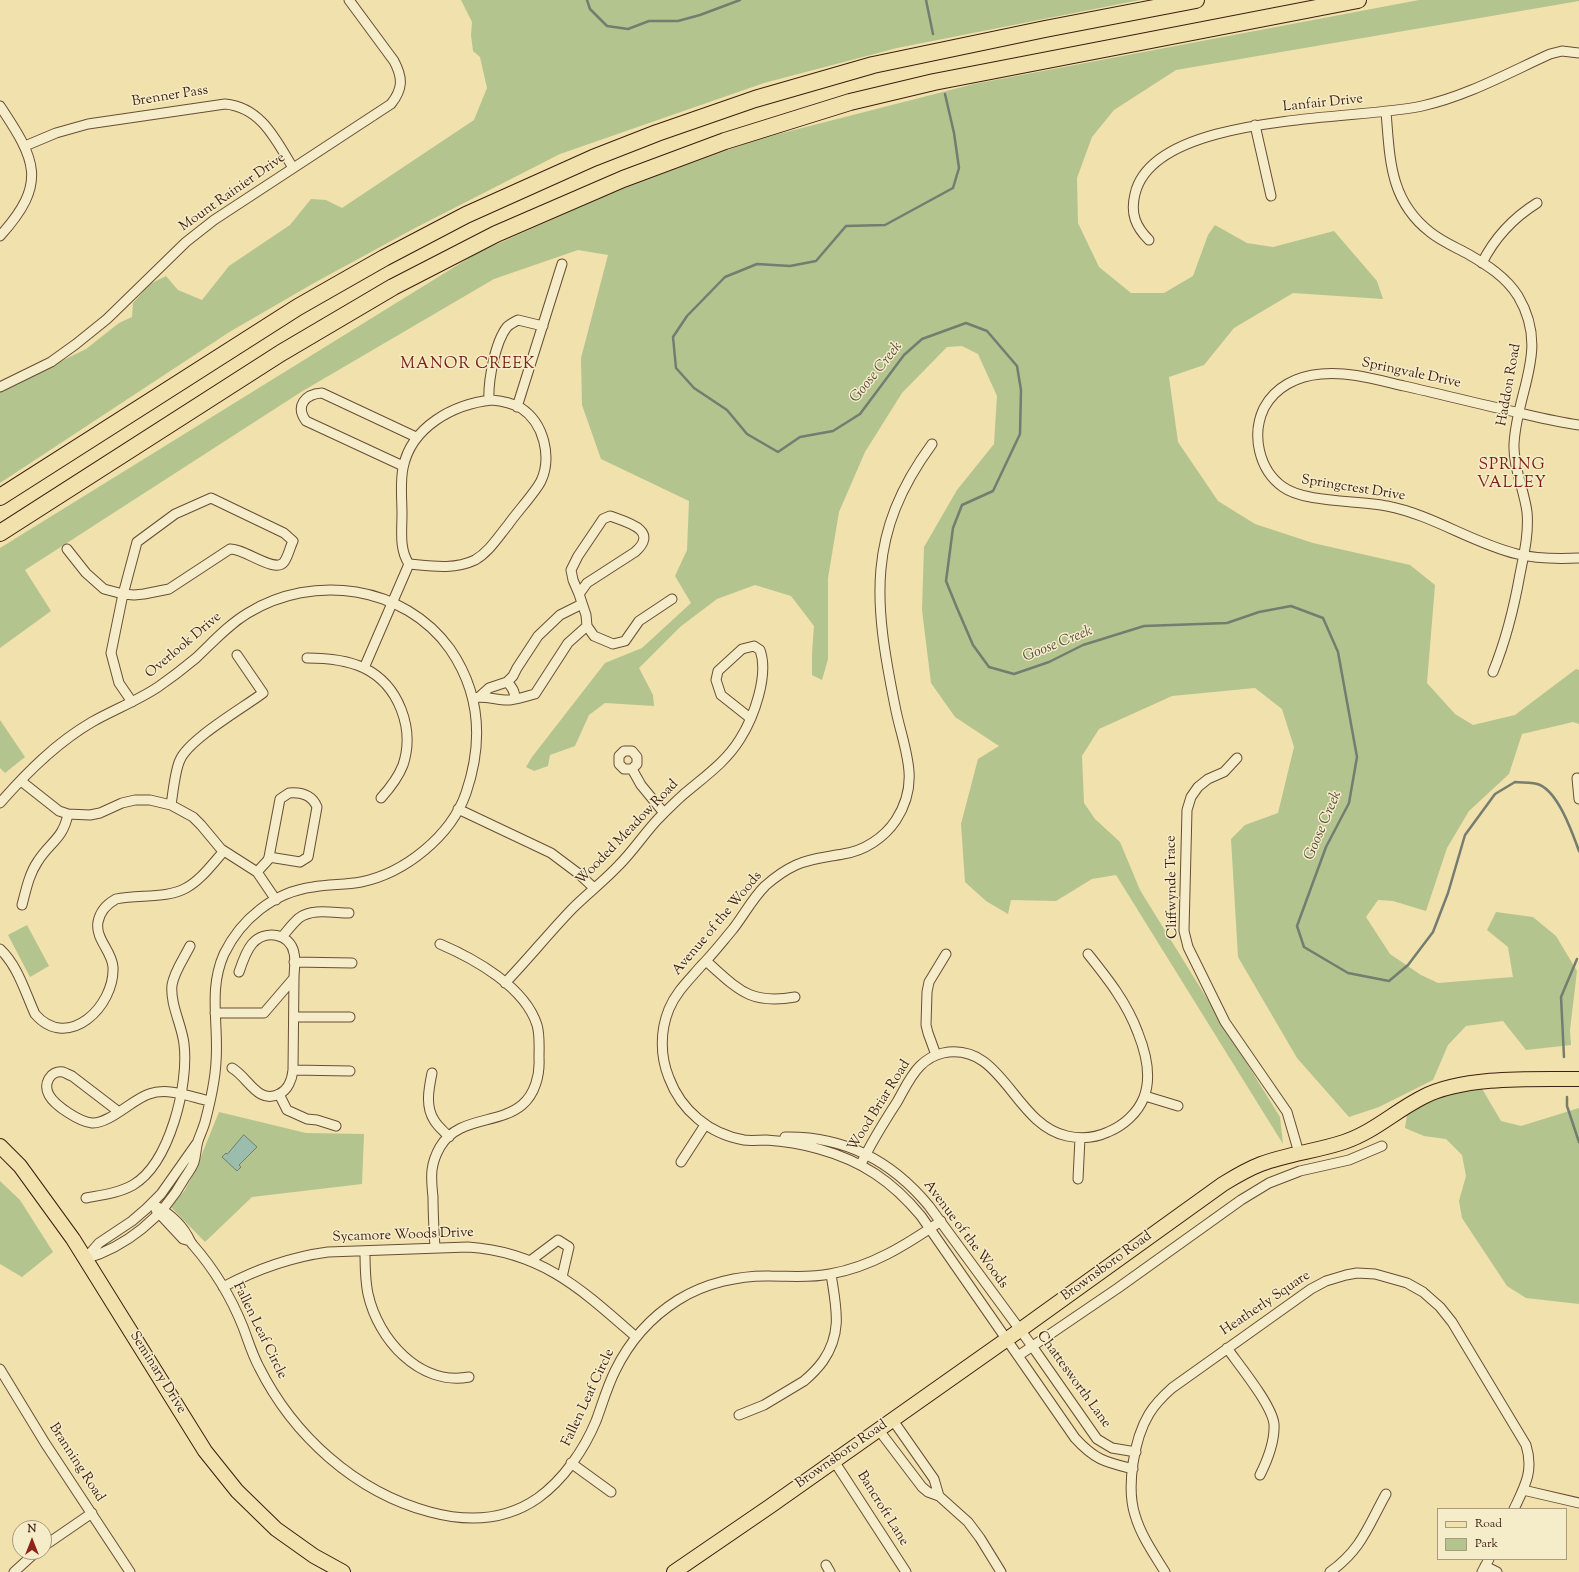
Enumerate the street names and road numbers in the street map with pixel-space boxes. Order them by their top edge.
street label: Brenner Pass [131,83,209,111]
street label: Lanfair Drive [1282,91,1364,117]
street label: Mount Rainier Drive [177,150,289,236]
street label: Haddon Road [1494,343,1526,427]
street label: Springvale Drive [1360,355,1462,393]
street label: Springcrest Drive [1300,472,1406,506]
street label: Overlook Drive [143,609,225,683]
street label: Wooded Meadow Road [573,777,683,889]
street label: Cliffwynde Trace [1164,835,1182,939]
street label: Avenue of the Woods [670,869,766,979]
street label: Wood Briar Road [845,1057,915,1155]
street label: Avenue of the Woods [919,1178,1011,1292]
street label: Sycamore Woods Drive [332,1225,474,1247]
street label: Brownsboro Road [1058,1228,1156,1306]
street label: Heatherly Square [1218,1268,1314,1340]
street label: Fallen Leaf Circle [228,1280,290,1382]
street label: Chattesworth Lane [1032,1328,1114,1432]
street label: Seminary Drive [125,1329,189,1417]
street label: Fallen Leaf Circle [559,1347,619,1449]
street label: Brownsboro Road [793,1417,891,1493]
street label: Branning Road [44,1420,108,1506]
street label: Bancroft Lane [852,1469,912,1549]

